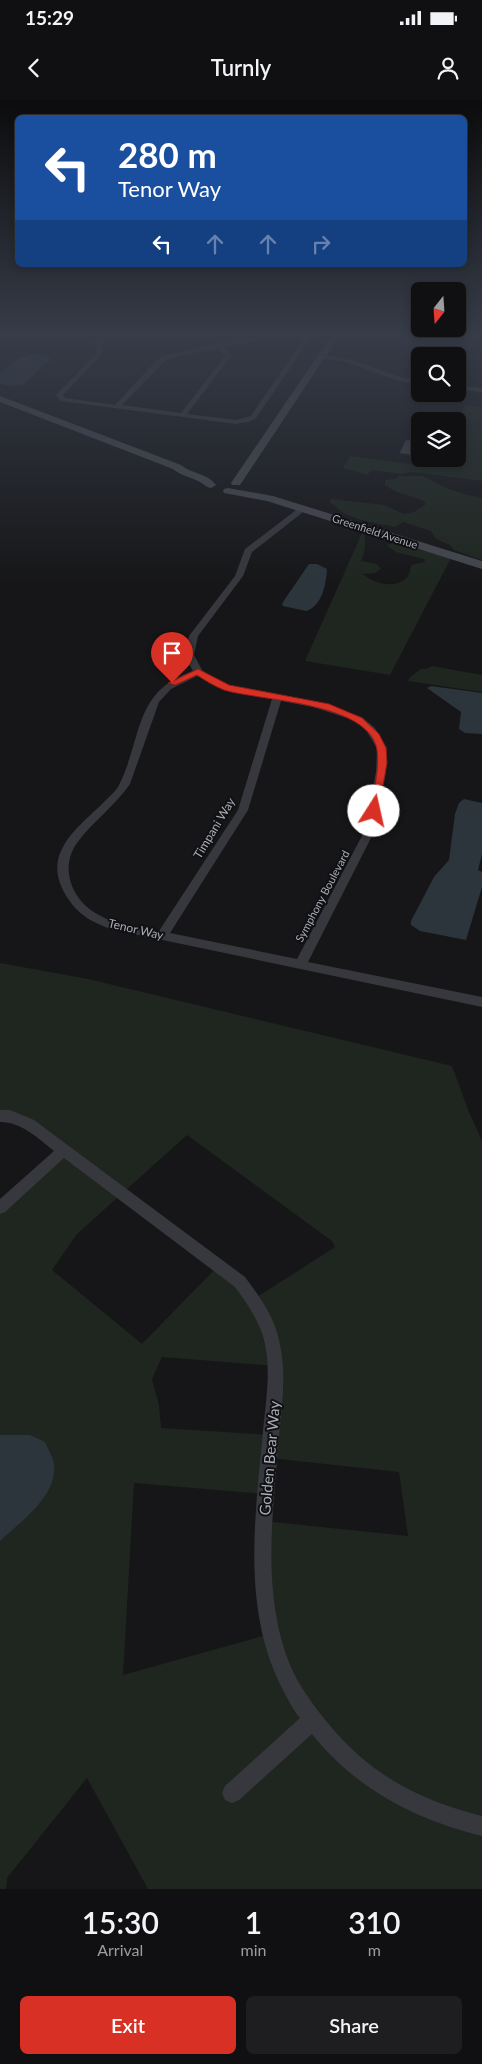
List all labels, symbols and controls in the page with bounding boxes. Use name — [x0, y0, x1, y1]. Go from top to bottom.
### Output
text: 15:29 — [25, 6, 74, 29]
icon: back — [20, 54, 48, 82]
text: Turnly — [211, 54, 271, 81]
icon: person — [434, 54, 462, 82]
text: 280 m — [118, 133, 217, 175]
icon: left — [35, 135, 100, 200]
text: Tenor Way — [118, 175, 221, 202]
icon: left — [148, 230, 176, 258]
icon: ahead — [201, 230, 229, 258]
icon: ahead — [254, 230, 282, 258]
icon: right — [307, 230, 335, 258]
north arrow — [411, 282, 466, 338]
map controls — [411, 282, 466, 467]
button: search — [411, 347, 466, 402]
button: layers — [411, 412, 466, 467]
street label: Greenfield Avenue — [331, 511, 420, 551]
pin — [151, 632, 193, 683]
icon: arrive — [158, 639, 186, 667]
position arrow — [347, 784, 399, 836]
street label: Timpani Way — [190, 794, 239, 861]
street label: Symphony Boulevard — [292, 848, 352, 944]
street label: Tenor Way — [107, 915, 166, 943]
street label: Golden Bear Way — [255, 1400, 283, 1516]
text: 15:30 — [82, 1904, 159, 1940]
text: 1 — [245, 1904, 262, 1940]
text: 310 — [348, 1904, 400, 1940]
text: Arrival — [97, 1940, 143, 1959]
text: min — [241, 1940, 266, 1959]
text: m — [368, 1940, 381, 1959]
button: Exit — [20, 1996, 236, 2054]
button: Share — [246, 1996, 462, 2054]

